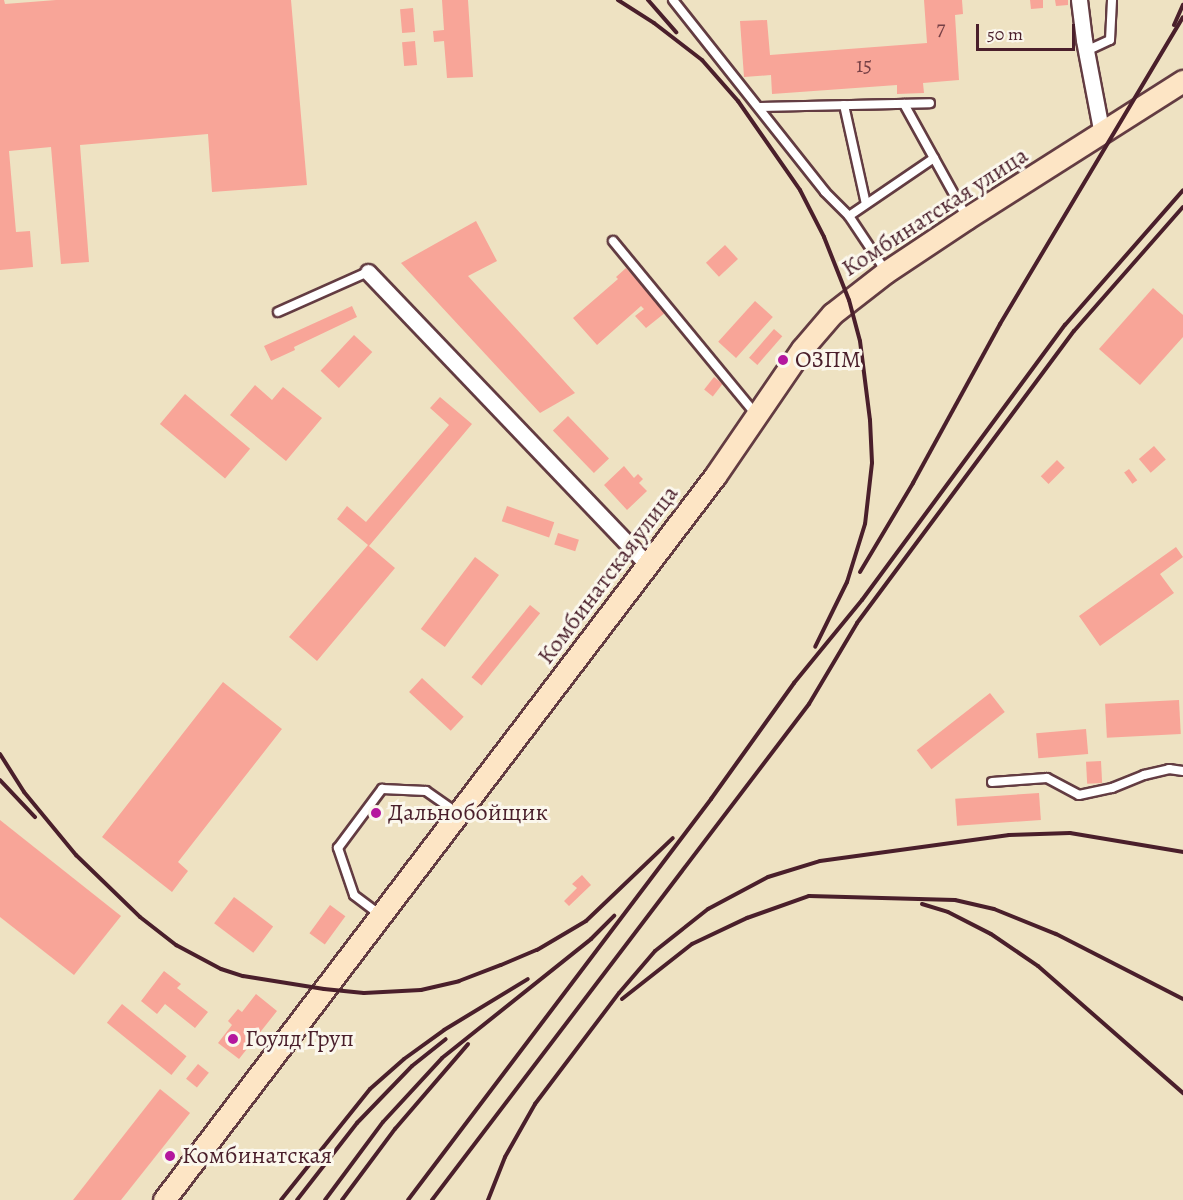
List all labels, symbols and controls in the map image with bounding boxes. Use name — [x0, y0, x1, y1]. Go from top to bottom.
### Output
scale bar — [979, 12, 1078, 50]
house number: 7 — [937, 15, 945, 41]
text: 50 m — [987, 22, 1023, 46]
house number: 15 — [856, 52, 872, 78]
street label: Комбинатская улица — [836, 141, 1034, 283]
place label: ОЗПМ — [795, 346, 861, 374]
marker: ОЗПМ — [776, 353, 790, 367]
street label: Комбинатская улица — [531, 480, 685, 670]
place label: Дальнобойщик — [388, 799, 548, 827]
marker: Дальнобойщик — [369, 806, 383, 820]
place label: Гоулд Груп — [245, 1025, 354, 1053]
marker: Гоулд Груп — [226, 1032, 240, 1046]
place label: Комбинатская — [182, 1142, 332, 1170]
marker: Комбинатская — [163, 1149, 177, 1163]

